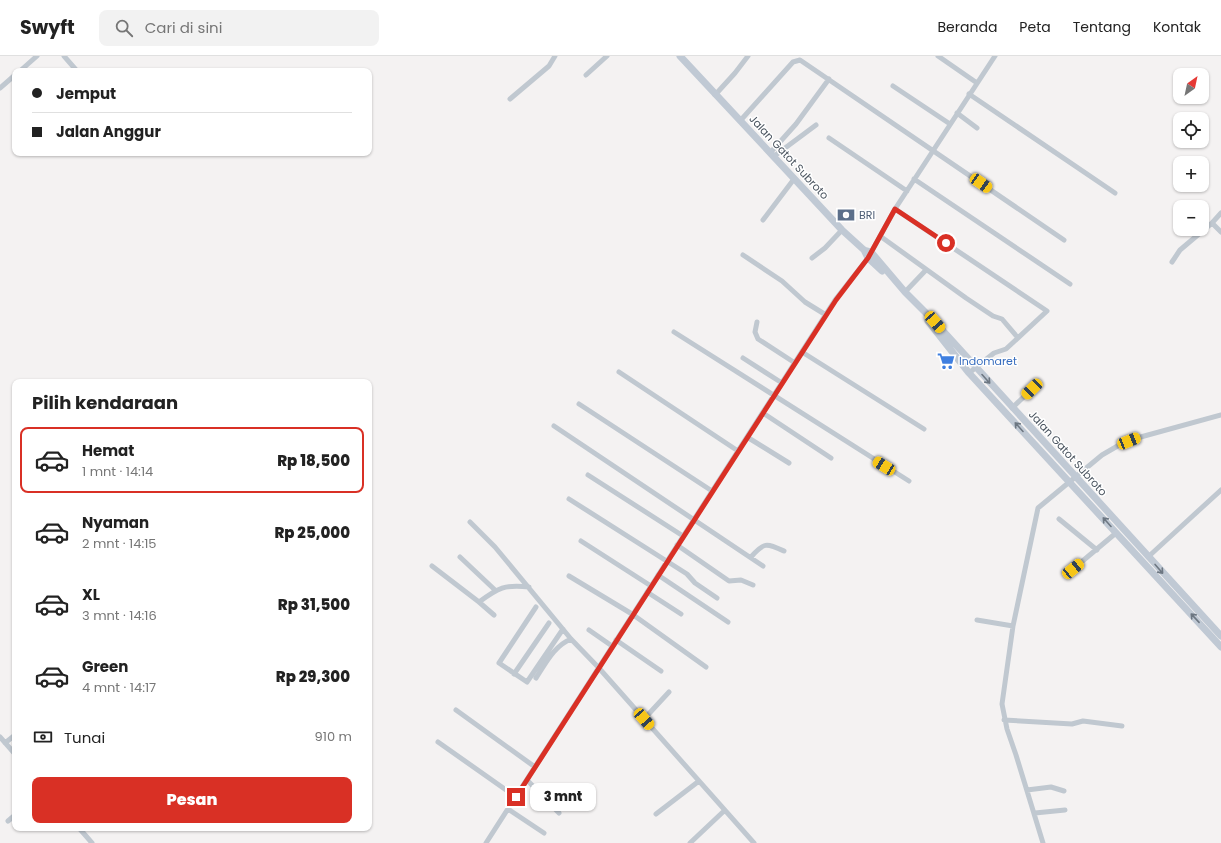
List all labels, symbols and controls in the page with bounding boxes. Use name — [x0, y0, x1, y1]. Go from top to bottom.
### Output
search box — [99, 10, 379, 46]
text: Swyft — [20, 14, 75, 41]
icon: search — [113, 17, 135, 39]
text: Cari di sini — [145, 17, 222, 38]
text: Beranda — [938, 17, 997, 37]
text: Peta — [1019, 17, 1051, 37]
text: Tentang — [1073, 17, 1131, 37]
text: Kontak — [1153, 17, 1201, 37]
north arrow — [1173, 68, 1209, 104]
map controls — [1173, 68, 1209, 236]
text: Jemput — [56, 83, 116, 104]
street label: Jalan Gatot Subroto — [745, 111, 833, 203]
button: locate — [1173, 112, 1209, 148]
text: Jalan Anggur — [56, 121, 161, 142]
button: + — [1173, 156, 1209, 192]
car — [968, 171, 994, 195]
button: − — [1173, 200, 1209, 236]
bank icon: BRI — [836, 205, 856, 225]
place label: BRI — [859, 207, 875, 223]
route start — [937, 234, 955, 252]
car — [923, 309, 947, 335]
supermarket icon: Indomaret — [936, 351, 956, 371]
place label: Indomaret — [959, 353, 1017, 369]
one-way arrow — [981, 374, 990, 384]
car — [1019, 376, 1045, 402]
text: Pilih kendaraan — [32, 390, 178, 415]
street label: Jalan Gatot Subroto — [1025, 407, 1111, 499]
one-way arrow — [1014, 421, 1023, 432]
car — [1116, 431, 1142, 451]
text: Hemat — [82, 440, 134, 461]
icon: car — [34, 442, 70, 478]
text: Rp 18,500 — [277, 450, 350, 471]
car — [871, 455, 897, 477]
text: 1 mnt · 14:14 — [82, 462, 153, 481]
text: Nyaman — [82, 512, 149, 533]
icon: car — [34, 514, 70, 550]
one-way arrow — [1102, 517, 1111, 528]
text: Rp 25,000 — [274, 522, 350, 543]
text: 2 mnt · 14:15 — [82, 534, 157, 553]
car — [1060, 557, 1086, 581]
one-way arrow — [1154, 563, 1163, 574]
text: XL — [82, 584, 100, 605]
icon: car — [34, 586, 70, 622]
text: Rp 31,500 — [278, 594, 350, 615]
text: 3 mnt · 14:16 — [82, 606, 157, 625]
one-way arrow — [1190, 613, 1199, 623]
text: Green — [82, 656, 128, 677]
icon: car — [34, 658, 70, 694]
text: Rp 29,300 — [276, 666, 350, 687]
text: 4 mnt · 14:17 — [82, 678, 156, 697]
car — [632, 706, 656, 732]
icon: cash — [32, 726, 54, 748]
text: Tunai — [64, 727, 105, 748]
text: 910 m — [315, 727, 352, 746]
button: Pesan — [32, 777, 352, 823]
callout: 3 mnt — [530, 783, 596, 811]
text: 3 mnt — [544, 787, 582, 806]
route end — [507, 788, 525, 806]

